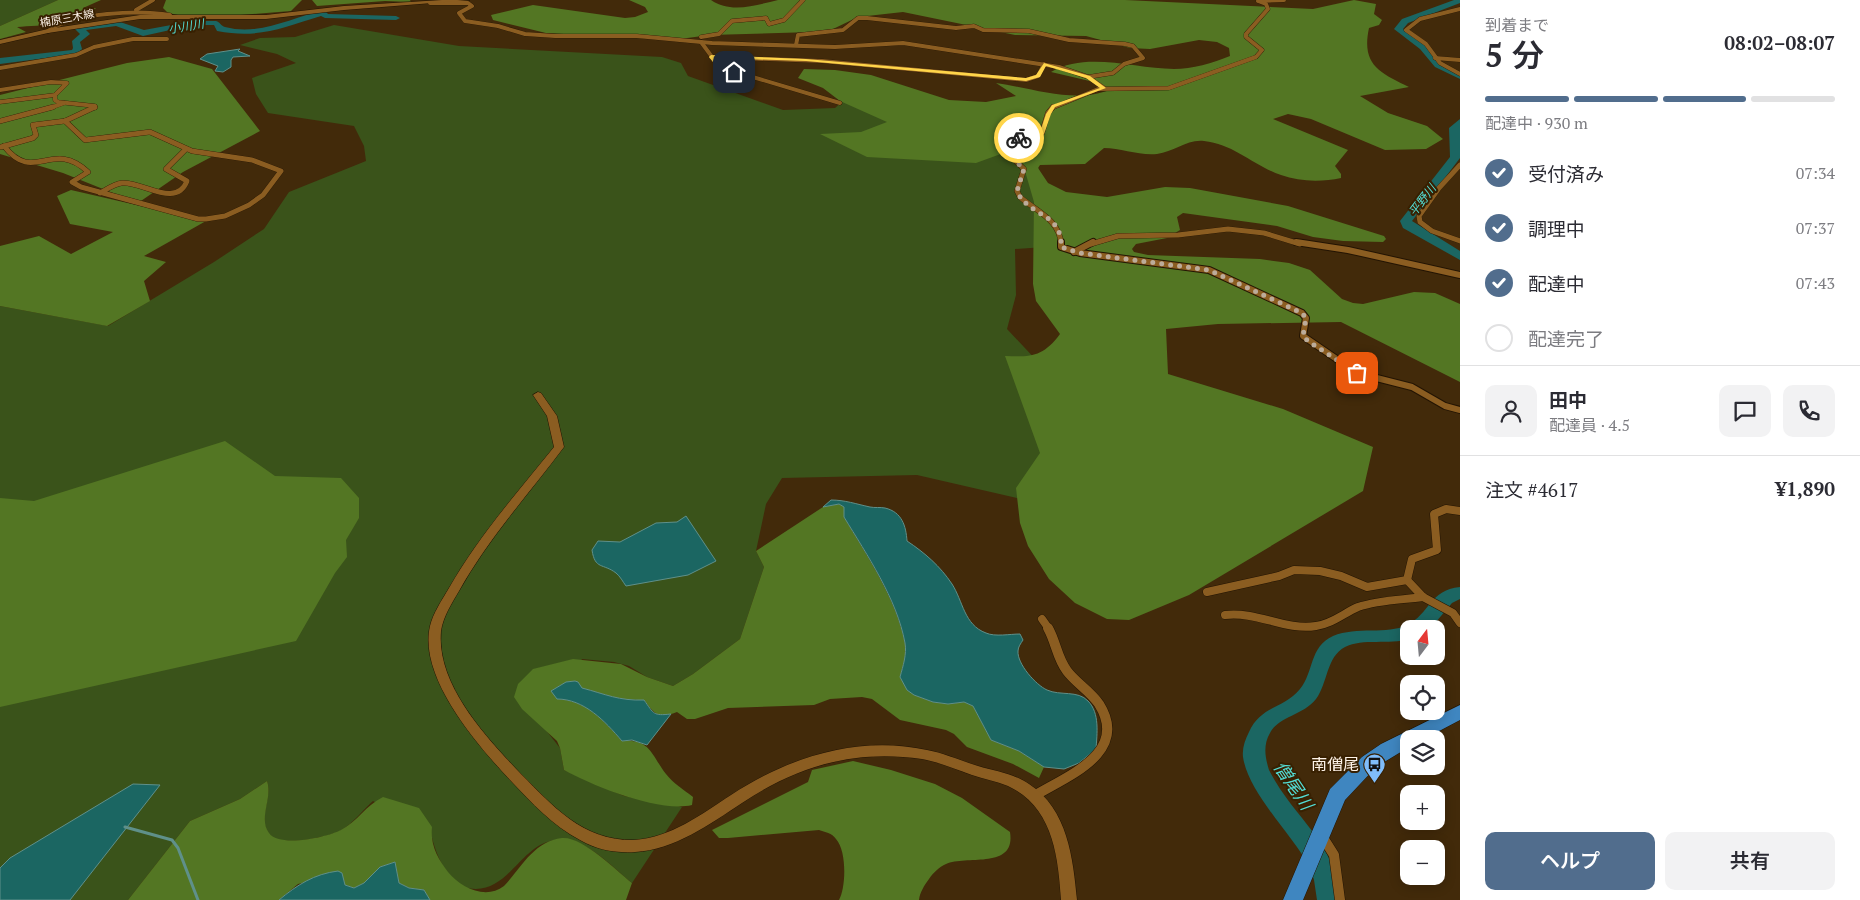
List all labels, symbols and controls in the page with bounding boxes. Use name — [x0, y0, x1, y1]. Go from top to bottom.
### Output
street label: 楠原三木線 — [39, 6, 95, 30]
text: 到着まで — [1485, 14, 1549, 36]
water label: 小川川 — [167, 15, 207, 36]
text: 08:02–08:07 — [1724, 30, 1835, 55]
text: 5 分 — [1485, 34, 1544, 76]
pin — [713, 51, 755, 93]
icon: home — [720, 58, 748, 86]
text: 配達中 · 930 m — [1485, 112, 1588, 134]
courier — [994, 113, 1044, 163]
icon: bike — [1005, 124, 1033, 152]
icon: check — [1485, 159, 1513, 187]
text: 受付済み — [1528, 161, 1604, 186]
text: 07:34 — [1796, 162, 1835, 184]
water label: 平野川 — [1405, 180, 1440, 219]
icon: check — [1485, 214, 1513, 242]
text: 調理中 — [1528, 216, 1585, 241]
text: 07:37 — [1796, 217, 1835, 239]
icon: check — [1485, 269, 1513, 297]
text: 配達中 — [1528, 271, 1585, 296]
text: 07:43 — [1796, 272, 1835, 294]
text: 配達完了 — [1528, 326, 1604, 351]
pin — [1336, 352, 1378, 394]
icon: bag — [1343, 359, 1371, 387]
button: person — [1485, 385, 1537, 437]
button: chat — [1719, 385, 1771, 437]
button: phone — [1783, 385, 1835, 437]
text: 田中 — [1549, 387, 1587, 412]
text: 配達員 · 4.5 — [1549, 414, 1630, 436]
text: ¥1,890 — [1776, 476, 1835, 501]
text: 注文 #4617 — [1485, 477, 1578, 502]
north arrow — [1400, 620, 1445, 665]
map controls — [1400, 620, 1445, 885]
button: locate — [1400, 675, 1445, 720]
button: layers — [1400, 730, 1445, 775]
bus stop icon: 南僧尾 — [1363, 752, 1387, 783]
place label: 南僧尾 — [1311, 753, 1359, 775]
water label: 僧尾川 — [1269, 756, 1320, 816]
button: + — [1400, 785, 1445, 830]
button: ヘルプ — [1485, 832, 1655, 890]
button: 共有 — [1665, 832, 1835, 890]
button: − — [1400, 840, 1445, 885]

